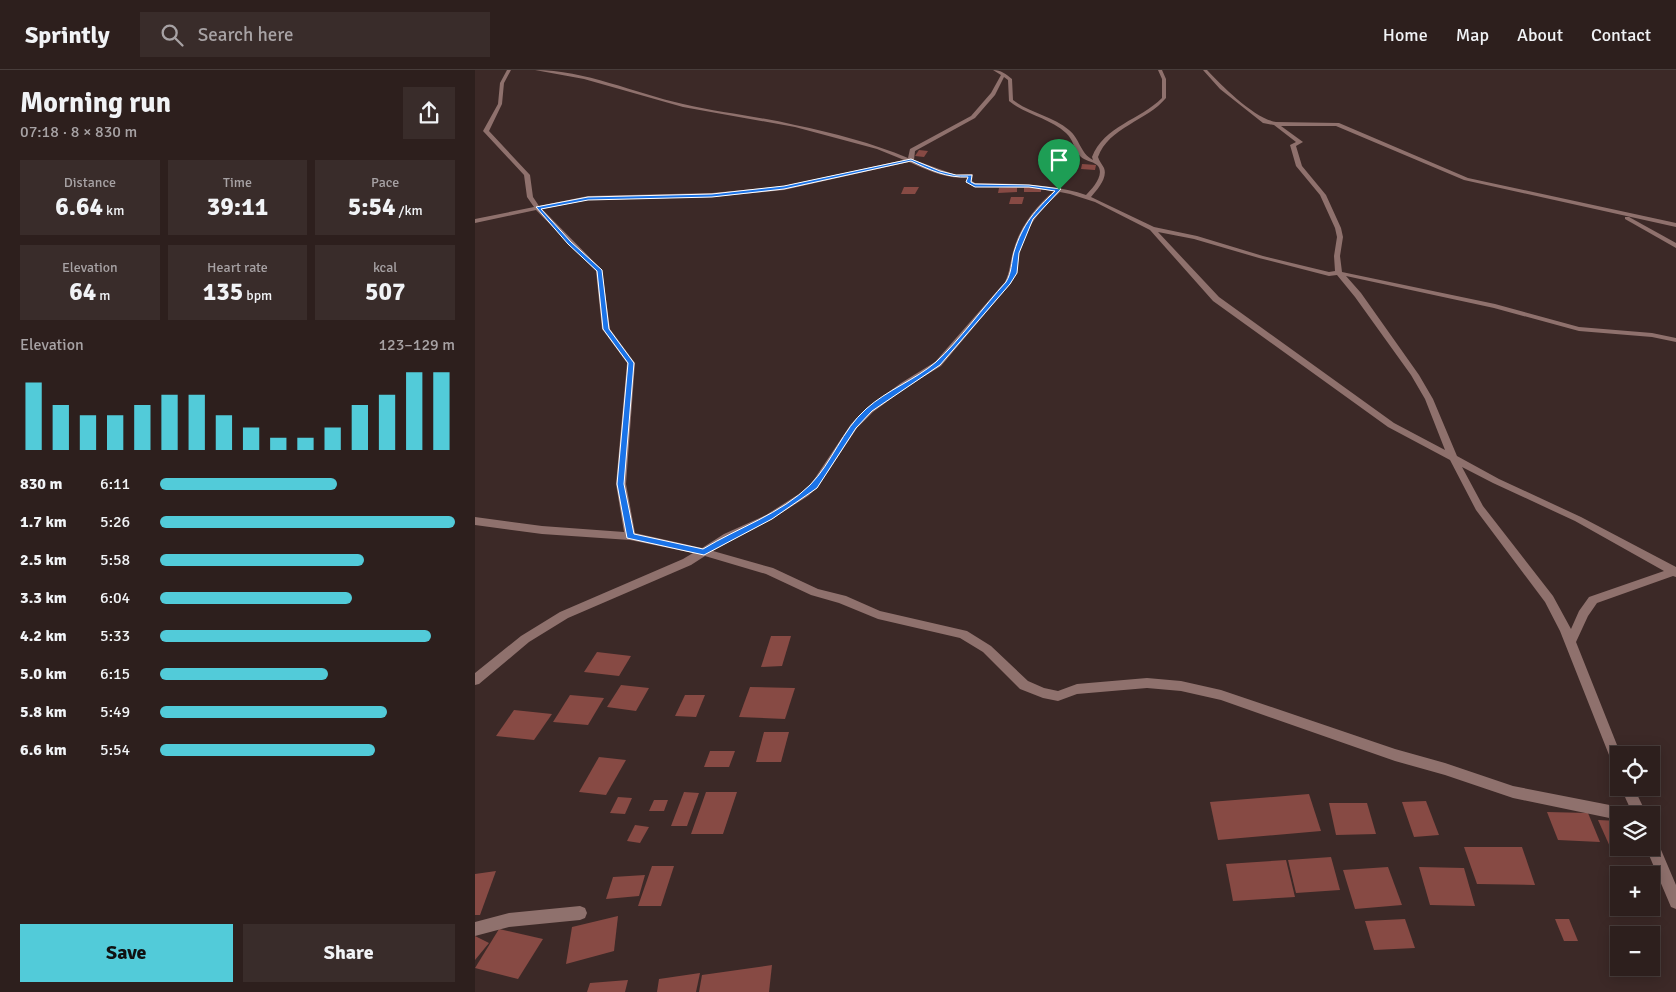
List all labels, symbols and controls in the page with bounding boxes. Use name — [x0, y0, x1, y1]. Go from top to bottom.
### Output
search box — [140, 12, 490, 57]
text: Sprintly — [25, 20, 110, 50]
icon: search — [158, 21, 186, 49]
text: Search here — [198, 23, 294, 47]
text: Home — [1383, 24, 1428, 46]
text: Map — [1456, 24, 1489, 46]
text: About — [1517, 24, 1563, 46]
text: Contact — [1591, 24, 1651, 46]
text: Morning run — [20, 86, 171, 120]
button: share — [403, 87, 455, 139]
text: 07:18 · 8 × 830 m — [20, 122, 137, 142]
pin — [1038, 139, 1080, 190]
icon: arrive — [1045, 146, 1073, 174]
text: Distance — [64, 174, 116, 191]
text: Time — [223, 174, 252, 191]
text: Pace — [371, 174, 399, 191]
text: 6.64 — [55, 191, 103, 222]
text: 39:11 — [207, 191, 268, 222]
text: 5:54 — [348, 191, 396, 222]
text: km — [103, 202, 124, 219]
text: /km — [396, 202, 423, 219]
text: Elevation — [62, 259, 118, 276]
text: Heart rate — [207, 259, 268, 276]
text: kcal — [373, 259, 397, 276]
text: 64 — [69, 276, 96, 307]
text: 135 — [203, 276, 243, 307]
text: 507 — [365, 276, 405, 307]
text: m — [96, 287, 110, 304]
text: bpm — [243, 287, 272, 304]
text: Elevation — [20, 335, 84, 355]
text: 123–129 m — [378, 335, 455, 355]
text: 830 m — [20, 474, 62, 494]
text: 6:11 — [100, 474, 130, 494]
text: 1.7 km — [20, 512, 67, 532]
text: 5:26 — [100, 512, 130, 532]
text: 2.5 km — [20, 550, 67, 570]
text: 5:58 — [100, 550, 130, 570]
text: 3.3 km — [20, 588, 67, 608]
text: 6:04 — [100, 588, 130, 608]
text: 4.2 km — [20, 626, 67, 646]
text: 5:33 — [100, 626, 130, 646]
text: 5.0 km — [20, 664, 67, 684]
text: 6:15 — [100, 664, 130, 684]
text: 5.8 km — [20, 702, 67, 722]
text: 5:49 — [100, 702, 130, 722]
text: 6.6 km — [20, 740, 67, 760]
text: 5:54 — [100, 740, 130, 760]
map controls — [1610, 746, 1660, 976]
button: locate — [1610, 746, 1660, 796]
button: layers — [1610, 806, 1660, 856]
button: + — [1610, 866, 1660, 916]
button: Save — [20, 924, 233, 982]
button: Share — [243, 924, 455, 982]
button: − — [1610, 926, 1660, 976]

